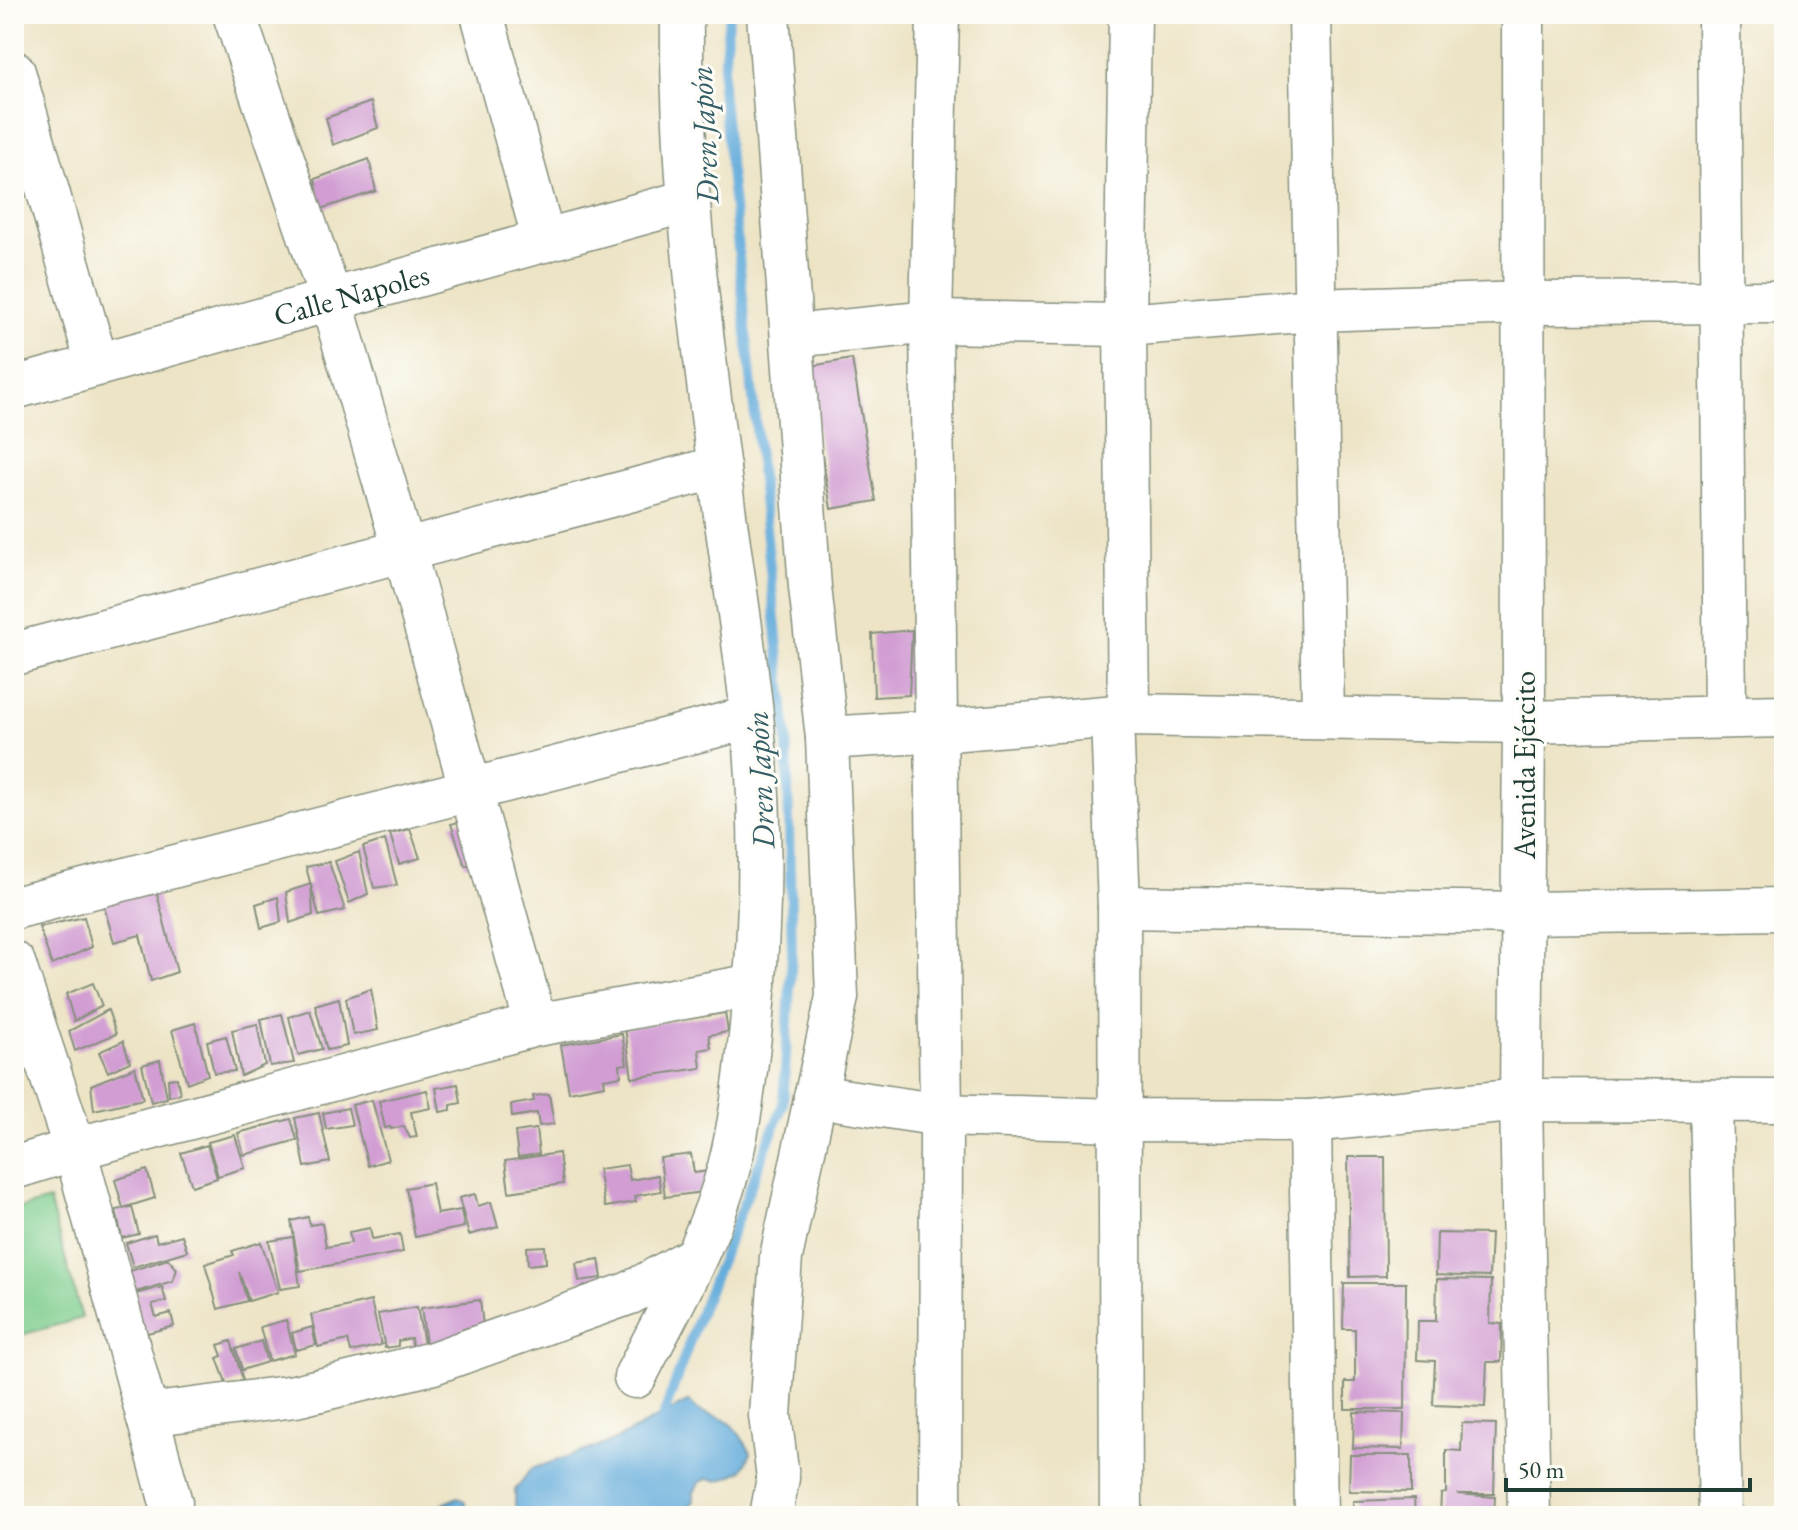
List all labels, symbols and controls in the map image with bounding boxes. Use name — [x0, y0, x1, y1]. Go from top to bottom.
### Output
water label: Dren Japón — [679, 65, 729, 206]
street label: Calle Napoles — [269, 254, 433, 334]
street label: Avenida Ejército — [1505, 671, 1544, 860]
water label: Dren Japón — [735, 710, 785, 851]
scale bar — [1506, 1442, 1750, 1492]
text: 50 m — [1518, 1454, 1565, 1485]

